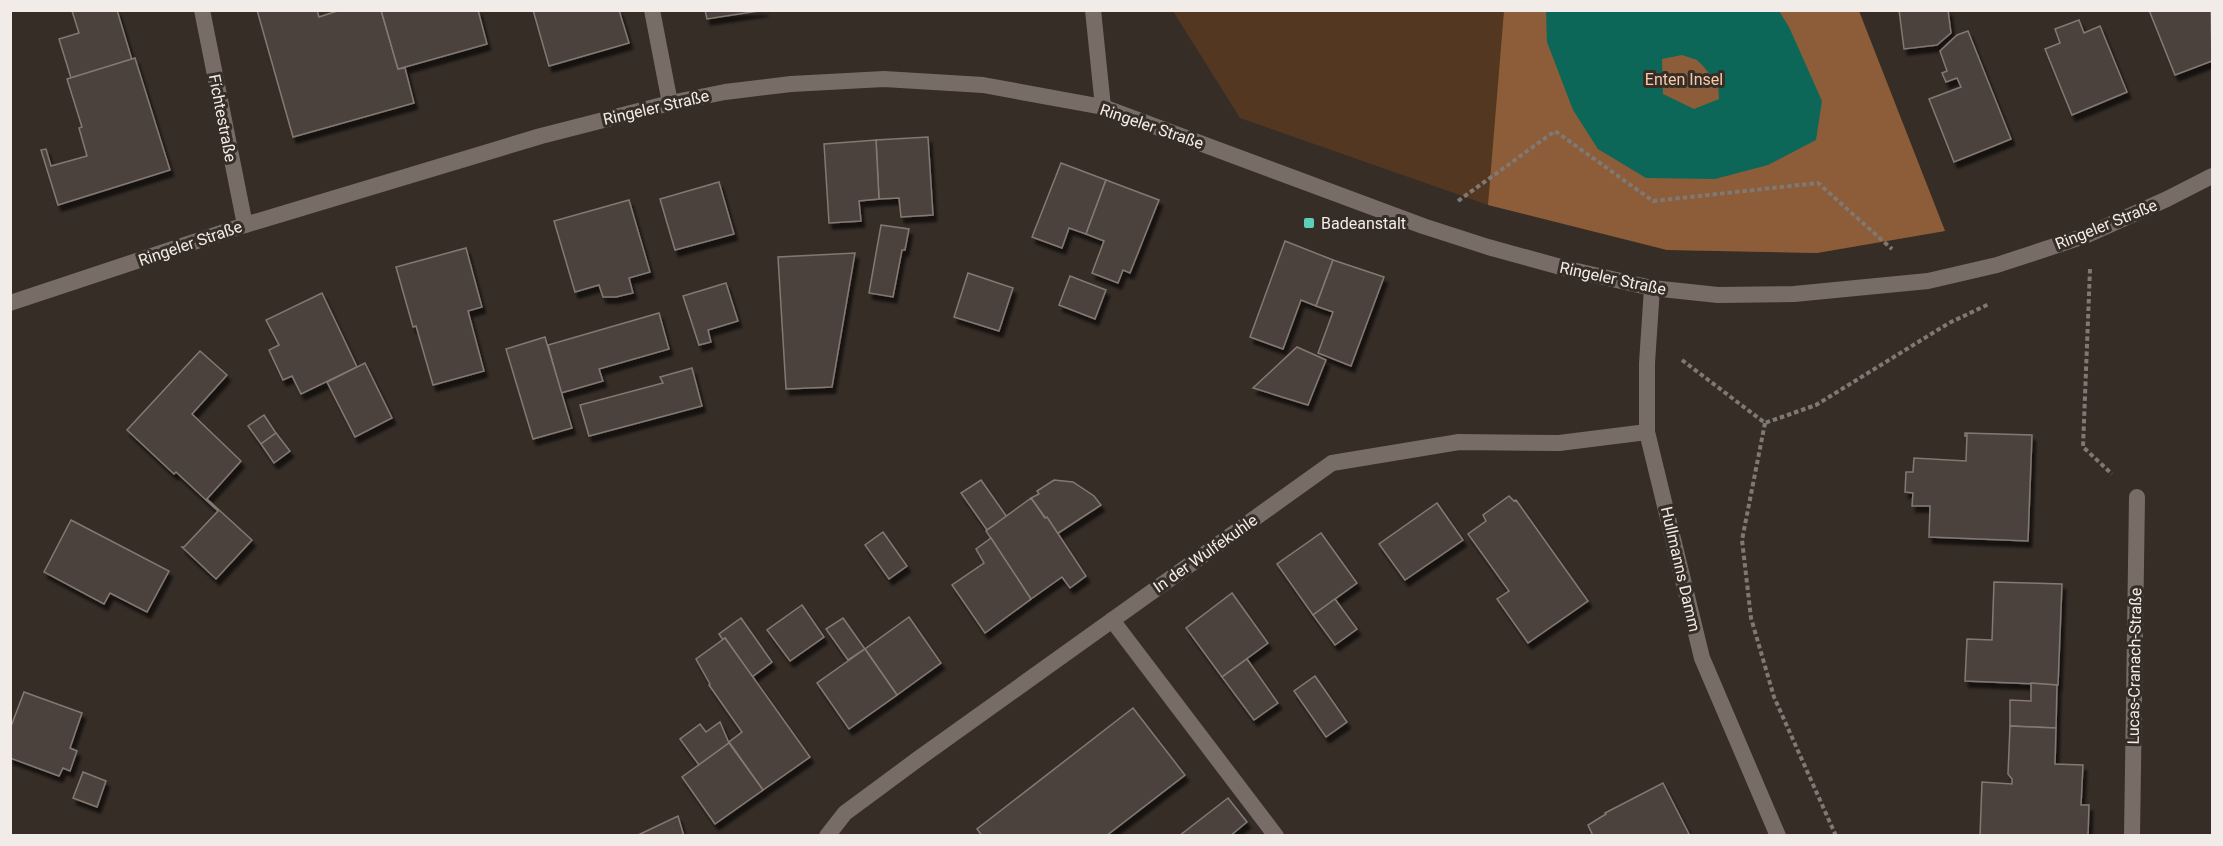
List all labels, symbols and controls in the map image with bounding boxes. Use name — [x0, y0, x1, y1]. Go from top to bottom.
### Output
park label: Enten Insel — [1645, 70, 1723, 89]
street label: Fichtestraße — [205, 73, 240, 164]
street label: Ringeler Straße — [601, 86, 711, 129]
street label: Ringeler Straße — [1098, 100, 1206, 153]
street label: Ringeler Straße — [2052, 195, 2160, 254]
place label: Badeanstalt — [1321, 214, 1406, 233]
marker: Badeanstalt — [1302, 216, 1316, 230]
street label: Ringeler Straße — [136, 217, 244, 270]
street label: Ringeler Straße — [1558, 258, 1668, 299]
street label: Hullmanns Damm — [1657, 505, 1704, 634]
street label: In der Wulfekuhle — [1150, 510, 1261, 596]
street label: Lucas-Cranach-Straße — [2124, 587, 2145, 745]

